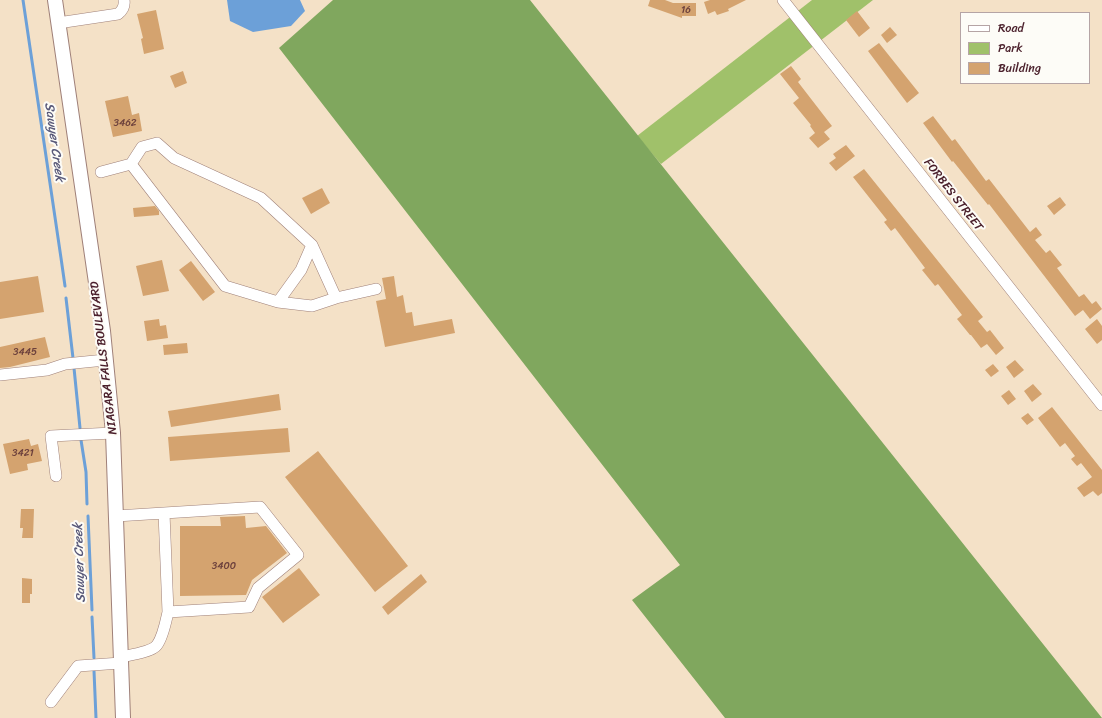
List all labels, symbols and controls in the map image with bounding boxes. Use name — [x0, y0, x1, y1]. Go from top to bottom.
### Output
house number: 16 — [681, 4, 691, 16]
legend — [960, 12, 1090, 84]
text: Road — [998, 17, 1024, 39]
text: Park — [998, 37, 1023, 59]
text: Building — [998, 57, 1041, 79]
water label: Sawyer Creek — [41, 102, 67, 182]
house number: 3462 — [113, 117, 137, 129]
street label: FORBES STREET — [920, 156, 986, 234]
street label: NIAGARA FALLS BOULEVARD — [87, 281, 121, 435]
house number: 3445 — [13, 346, 37, 358]
house number: 3421 — [12, 447, 34, 459]
water label: Sawyer Creek — [71, 523, 89, 603]
house number: 3400 — [212, 560, 236, 572]

